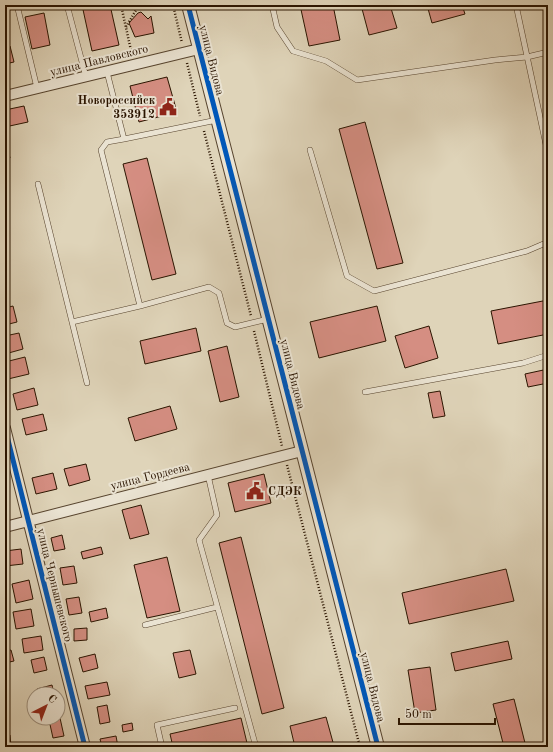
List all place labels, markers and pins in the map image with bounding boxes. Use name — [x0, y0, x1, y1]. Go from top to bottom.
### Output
place label: Новороссийск 353912 — [78, 95, 156, 121]
public building icon: Новороссийск 353912 — [158, 97, 178, 117]
public building icon: СДЭК — [245, 481, 265, 501]
place label: СДЭК — [268, 486, 302, 498]

